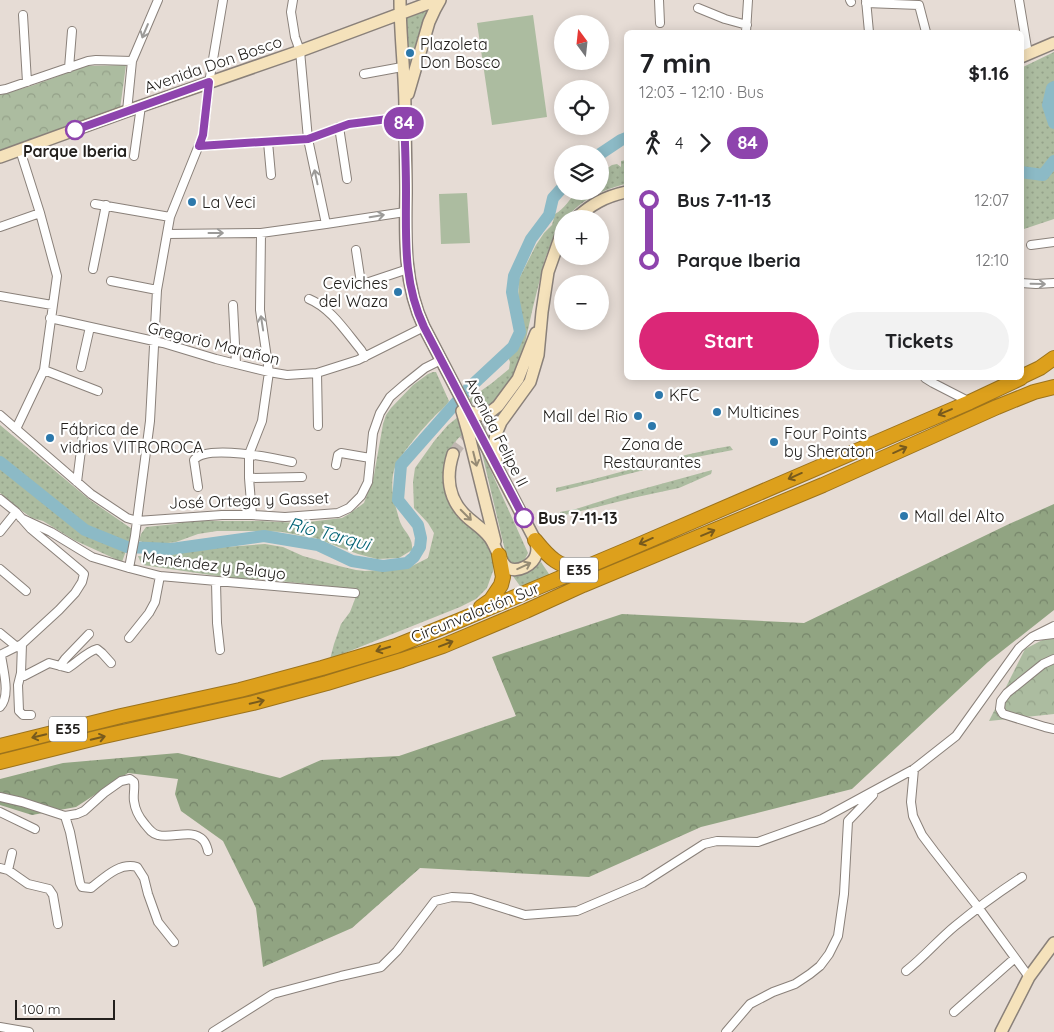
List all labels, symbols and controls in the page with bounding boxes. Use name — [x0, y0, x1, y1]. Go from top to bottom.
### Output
north arrow — [554, 15, 609, 70]
map controls — [554, 15, 609, 330]
one-way arrow — [140, 23, 149, 38]
street label: Avenida Don Bosco — [142, 31, 284, 97]
place label: Plazoleta Don Bosco — [420, 34, 500, 72]
text: 7 min — [639, 45, 711, 80]
marker: Plazoleta Don Bosco — [404, 47, 416, 59]
text: $1.16 — [969, 61, 1009, 85]
button: locate — [554, 80, 609, 135]
text: 12:03 – 12:10 · Bus — [639, 82, 764, 102]
line badge: 84 — [382, 107, 426, 139]
text: 84 — [394, 111, 414, 134]
marker: Parque Iberia — [65, 120, 85, 140]
icon: walk — [639, 129, 667, 157]
icon: forward — [691, 129, 719, 157]
text: 84 — [737, 131, 758, 154]
text: 4 — [675, 133, 683, 153]
place label: Parque Iberia — [23, 141, 127, 161]
button: layers — [554, 145, 609, 200]
one-way arrow — [311, 169, 320, 185]
text: Bus 7-11-13 — [677, 188, 771, 212]
text: 12:07 — [974, 190, 1009, 210]
place label: La Veci — [202, 192, 256, 212]
marker: La Veci — [186, 196, 198, 208]
button: + — [554, 210, 609, 265]
one-way arrow — [369, 211, 385, 221]
one-way arrow — [207, 228, 223, 238]
text: Parque Iberia — [677, 248, 801, 272]
text: 12:10 — [976, 250, 1009, 270]
place label: Ceviches del Waza — [319, 273, 388, 311]
button: − — [554, 275, 609, 330]
one-way arrow — [1029, 279, 1045, 289]
marker: Ceviches del Waza — [392, 286, 404, 298]
button: Start — [639, 312, 819, 370]
button: Tickets — [829, 312, 1009, 370]
one-way arrow — [257, 316, 267, 332]
street label: Gregorio Marañon — [146, 317, 282, 369]
street label: Avenida Felipe II — [461, 374, 533, 490]
place label: KFC — [669, 385, 699, 405]
marker: KFC — [653, 389, 665, 401]
place label: Multicines — [727, 402, 799, 422]
place label: Mall del Rio — [543, 406, 628, 426]
marker: Multicines — [711, 406, 723, 418]
one-way arrow — [938, 408, 953, 418]
marker: Mall del Rio — [632, 410, 644, 422]
place label: Fábrica de vidrios VITROROCA — [60, 419, 203, 457]
marker: Zona de Restaurantes — [646, 420, 658, 432]
place label: Four Points by Sheraton — [784, 423, 874, 461]
marker: Fábrica de vidrios VITROROCA — [44, 432, 56, 444]
place label: Zona de Restaurantes — [603, 434, 701, 472]
marker: Four Points by Sheraton — [768, 436, 780, 448]
one-way arrow — [892, 445, 907, 455]
one-way arrow — [471, 450, 480, 466]
one-way arrow — [788, 472, 803, 482]
street label: José Ortega y Gasset — [169, 487, 329, 513]
place label: Mall del Alto — [914, 506, 1004, 526]
one-way arrow — [460, 508, 472, 521]
marker: Bus 7-11-13 — [514, 508, 534, 528]
place label: Bus 7-11-13 — [538, 508, 618, 528]
marker: Mall del Alto — [898, 510, 910, 522]
water label: Río Tarqui — [286, 512, 374, 556]
one-way arrow — [700, 528, 715, 537]
one-way arrow — [639, 537, 654, 547]
street label: Menéndez y Pelayo — [141, 546, 287, 584]
road number: E35 — [560, 558, 598, 582]
one-way arrow — [516, 560, 531, 570]
street label: Circunvalación Sur — [408, 577, 542, 647]
one-way arrow — [437, 639, 453, 648]
one-way arrow — [375, 645, 391, 655]
one-way arrow — [248, 697, 264, 706]
road number: E35 — [49, 716, 87, 742]
one-way arrow — [32, 732, 48, 741]
one-way arrow — [90, 733, 106, 742]
scale bar — [15, 997, 115, 1020]
text: 100 m — [22, 1000, 60, 1018]

